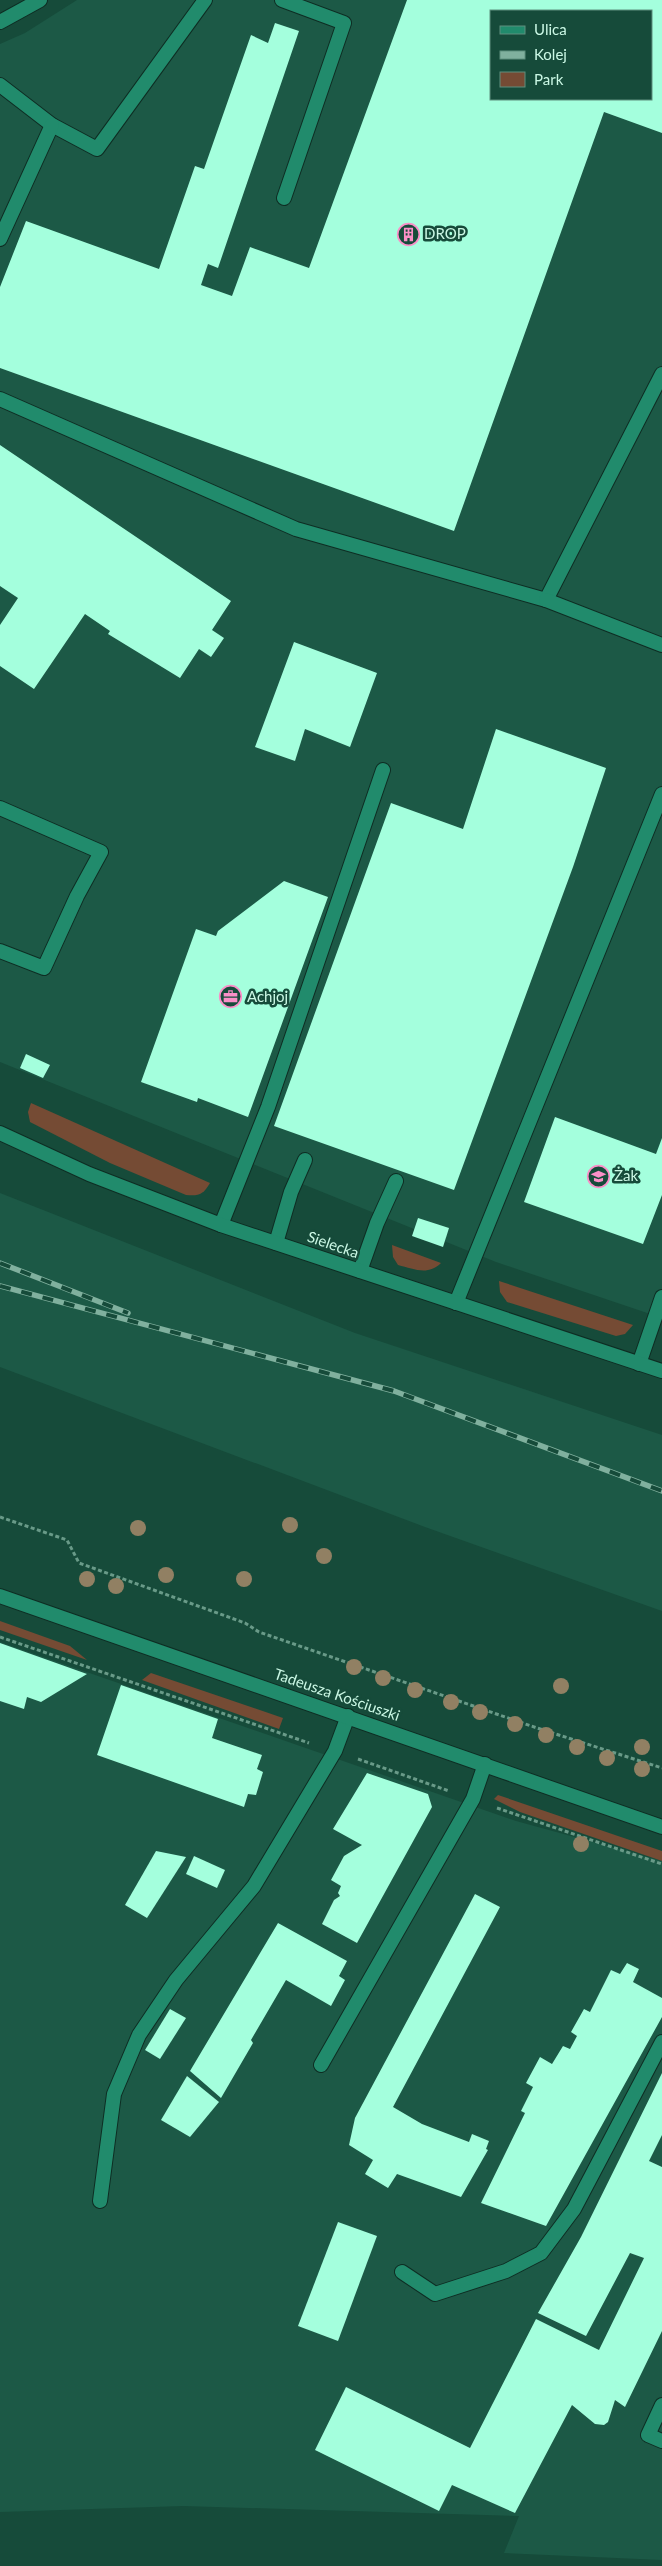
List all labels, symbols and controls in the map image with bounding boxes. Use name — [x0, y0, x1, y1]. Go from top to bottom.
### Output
legend — [490, 10, 652, 100]
text: Ulica — [534, 20, 567, 38]
text: Kolej — [534, 45, 567, 63]
text: Park — [534, 70, 564, 88]
building icon: DROP — [396, 222, 420, 246]
place label: DROP — [424, 224, 466, 242]
office icon: Achjoj — [219, 985, 243, 1009]
place label: Achjoj — [247, 987, 288, 1005]
school or university icon: Żak — [586, 1164, 610, 1188]
place label: Żak — [614, 1166, 638, 1184]
street label: Sielecka — [305, 1227, 361, 1261]
street label: Tadeusza Kościuszki — [272, 1664, 403, 1724]

